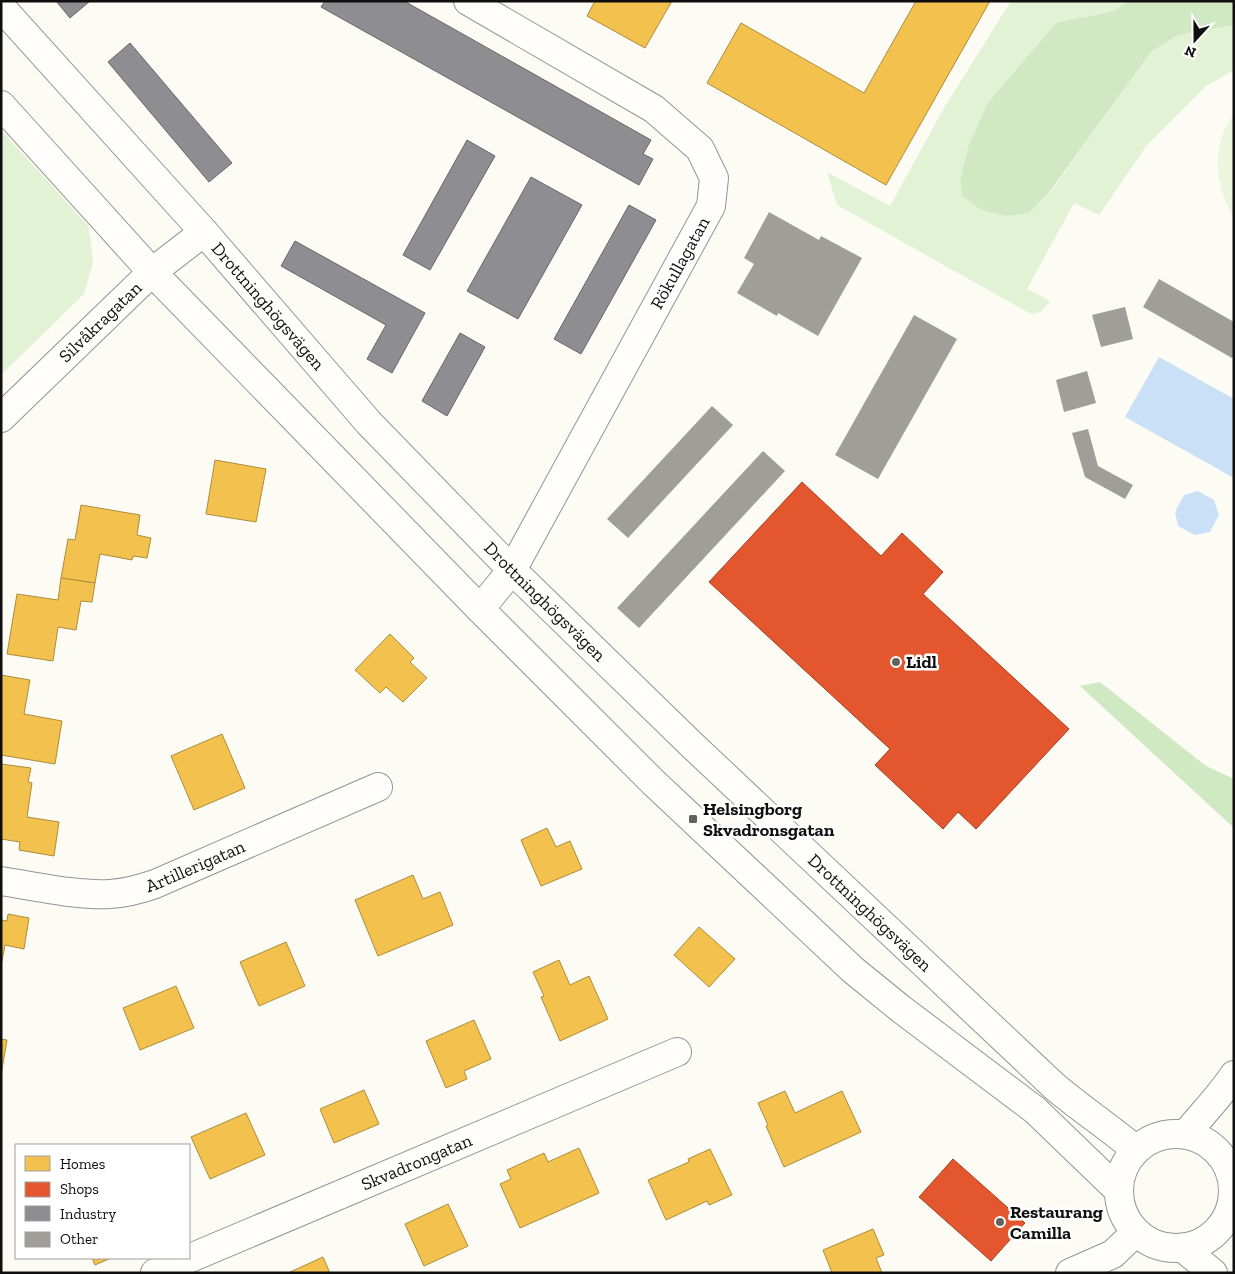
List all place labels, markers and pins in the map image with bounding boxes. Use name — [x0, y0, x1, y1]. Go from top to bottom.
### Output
place label: Lidl — [906, 651, 937, 673]
marker: Lidl — [890, 656, 902, 668]
place label: Helsingborg Skvadronsgatan — [703, 798, 835, 841]
marker: Helsingborg Skvadronsgatan — [687, 813, 699, 825]
place label: Restaurang Camilla — [1010, 1201, 1103, 1244]
marker: Restaurang Camilla — [994, 1216, 1006, 1228]

